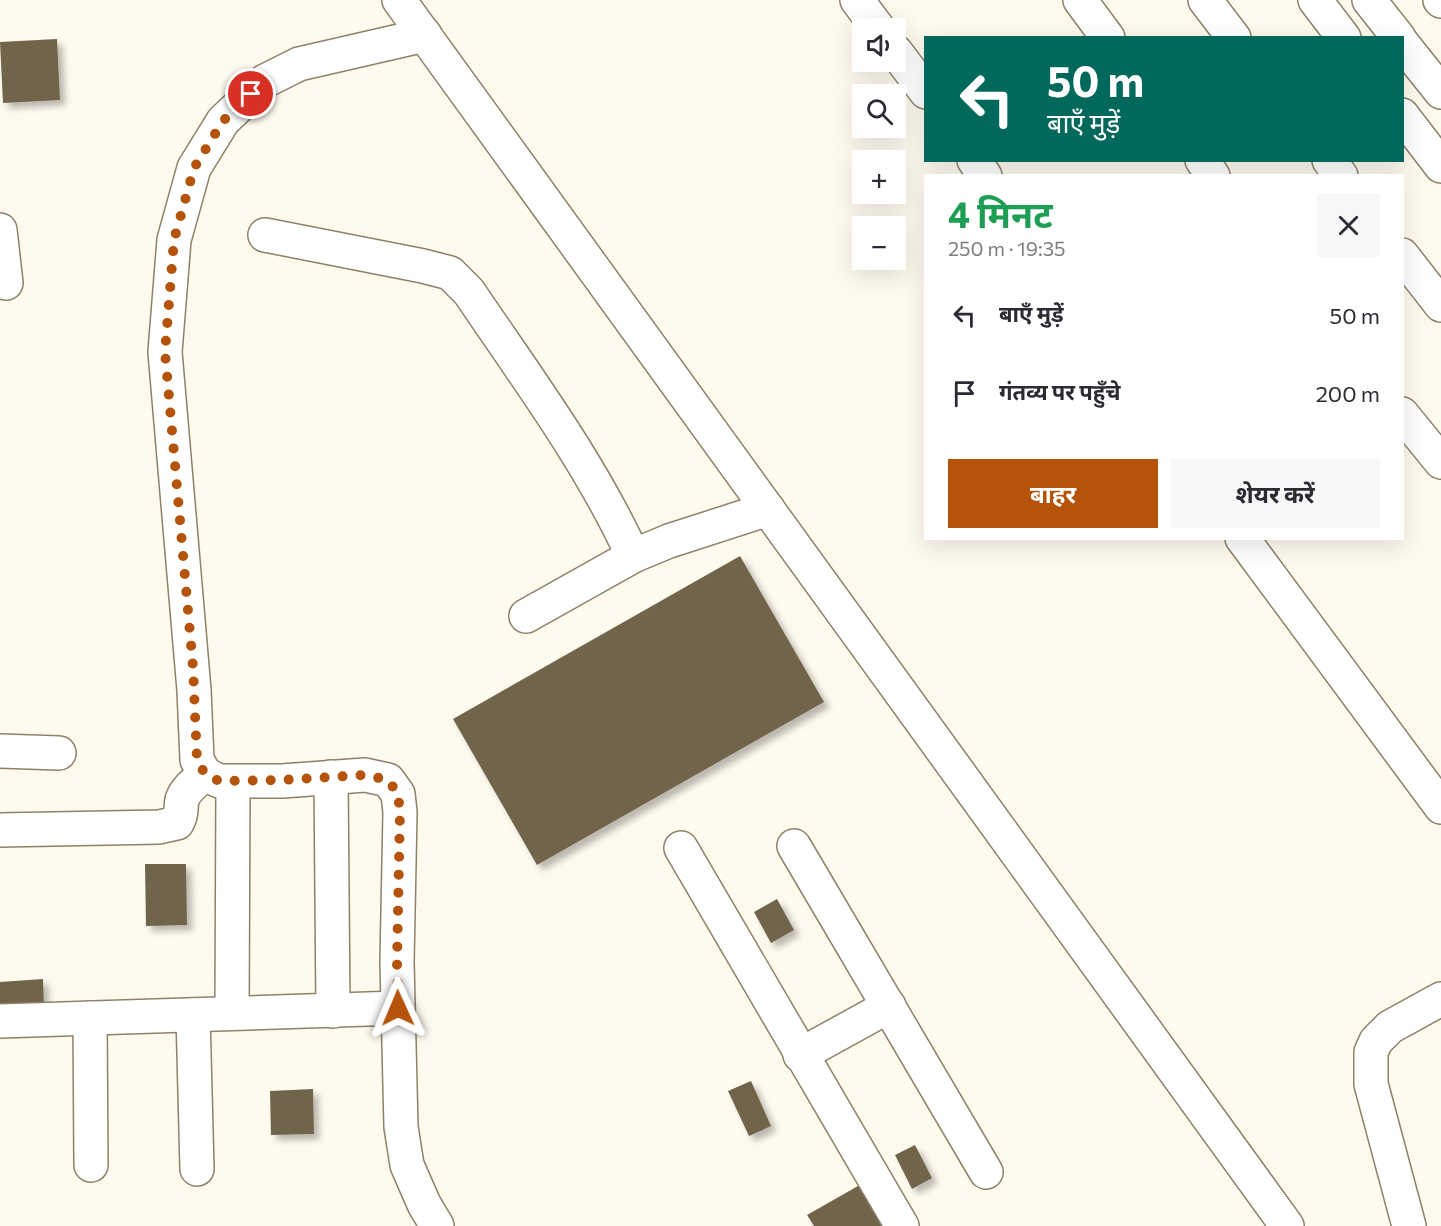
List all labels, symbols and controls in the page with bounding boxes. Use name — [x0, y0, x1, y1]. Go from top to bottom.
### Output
map controls — [852, 18, 906, 270]
button: sound — [852, 18, 906, 72]
text: 50 m — [1047, 54, 1144, 106]
icon: left — [948, 60, 1026, 138]
pin — [225, 68, 276, 119]
icon: arrive — [234, 77, 267, 110]
button: search — [852, 84, 906, 138]
text: बाएँ मुड़ें — [1047, 106, 1120, 139]
button: + — [852, 150, 906, 204]
text: 4 मिनट — [948, 191, 1053, 235]
button: close — [1317, 194, 1380, 257]
button: − — [852, 216, 906, 270]
text: 250 m · 19:35 — [948, 236, 1066, 260]
icon: left — [948, 299, 981, 332]
text: बाएँ मुड़ें — [999, 300, 1064, 327]
text: 50 m — [1330, 302, 1380, 329]
icon: arrive — [948, 377, 981, 410]
text: गंतव्य पर पहुँचे — [999, 378, 1121, 405]
text: 200 m — [1316, 380, 1380, 407]
button: बाहर — [948, 459, 1158, 528]
button: शेयर करें — [1170, 459, 1380, 528]
position arrow — [366, 976, 430, 1040]

